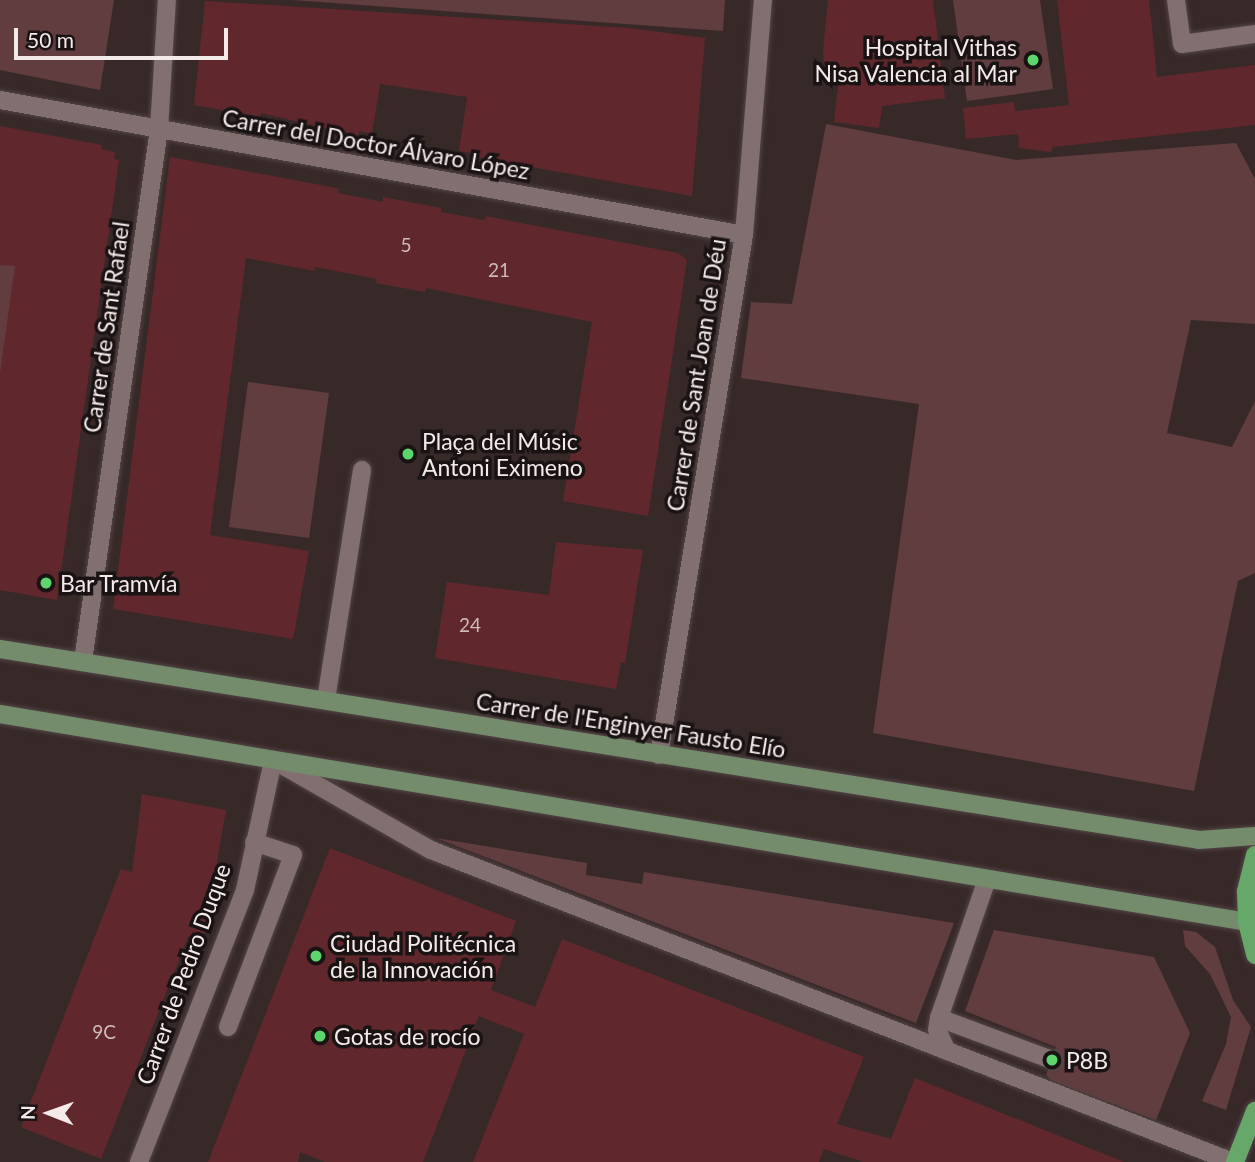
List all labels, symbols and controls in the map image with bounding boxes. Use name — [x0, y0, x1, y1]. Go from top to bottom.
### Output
scale bar — [18, 14, 231, 58]
text: 50 m — [27, 27, 74, 52]
place label: Hospital Vithas Nisa Valencia al Mar — [814, 33, 1017, 87]
marker: Hospital Vithas Nisa Valencia al Mar — [1023, 50, 1043, 70]
street label: Carrer del Doctor Álvaro López — [220, 103, 532, 185]
street label: Carrer de Sant Rafael — [77, 219, 135, 435]
house number: 5 — [400, 234, 412, 256]
street label: Carrer de Sant Joan de Déu — [661, 236, 731, 514]
house number: 21 — [488, 259, 510, 281]
place label: Plaça del Músic Antoni Eximeno — [422, 427, 583, 481]
marker: Plaça del Músic Antoni Eximeno — [400, 446, 416, 462]
place label: Bar Tramvía — [60, 569, 179, 597]
marker: Bar Tramvía — [38, 575, 54, 591]
house number: 24 — [459, 614, 481, 636]
street label: Carrer de l'Enginyer Fausto Elío — [474, 687, 788, 763]
street label: Carrer de Pedro Duque — [130, 860, 236, 1088]
place label: Ciudad Politécnica de la Innovación — [330, 929, 516, 983]
marker: Ciudad Politécnica de la Innovación — [308, 948, 324, 964]
house number: 9C — [92, 1021, 116, 1043]
place label: Gotas de rocío — [334, 1022, 480, 1050]
marker: Gotas de rocío — [312, 1028, 328, 1044]
place label: P8B — [1066, 1046, 1108, 1074]
marker: P8B — [1044, 1052, 1060, 1068]
north arrow — [14, 1078, 84, 1148]
text: N — [16, 1105, 39, 1120]

